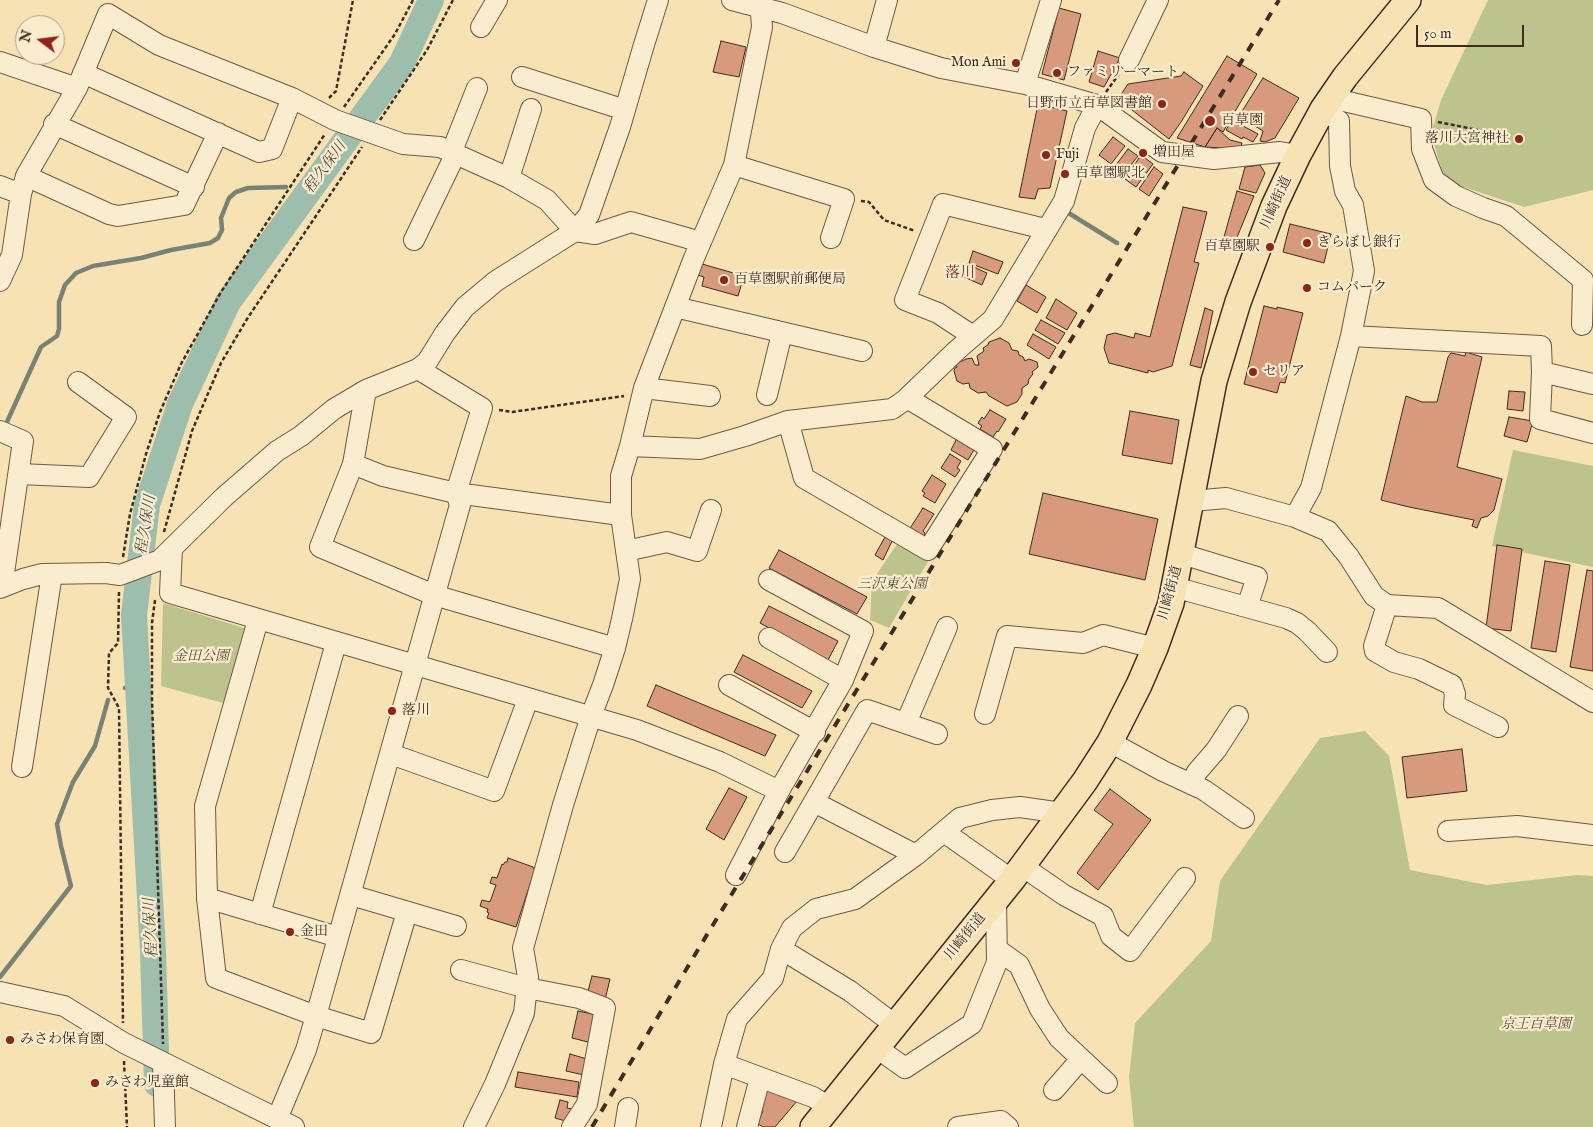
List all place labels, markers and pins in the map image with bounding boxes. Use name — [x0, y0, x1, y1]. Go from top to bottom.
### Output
place label: Mon Ami — [951, 55, 1006, 71]
marker: Mon Ami — [1010, 57, 1022, 69]
place label: ファミリーマート — [1067, 65, 1179, 81]
marker: ファミリーマート — [1051, 67, 1063, 79]
place label: 日野市立百草図書館 — [1026, 96, 1152, 112]
marker: 日野市立百草図書館 — [1156, 98, 1168, 110]
place label: 百草園 — [1221, 113, 1263, 129]
marker: 百草園 — [1203, 114, 1217, 128]
place label: 落川大宮神社 — [1425, 131, 1509, 147]
marker: 落川大宮神社 — [1513, 133, 1525, 145]
place label: 増田屋 — [1153, 145, 1195, 161]
place label: Fuji — [1056, 147, 1079, 163]
marker: 増田屋 — [1137, 147, 1149, 159]
marker: Fuji — [1040, 149, 1052, 161]
place label: 百草園駅北 — [1075, 166, 1145, 182]
marker: 百草園駅北 — [1059, 168, 1071, 180]
place label: きらぼし銀行 — [1317, 235, 1401, 251]
marker: きらぼし銀行 — [1301, 237, 1313, 249]
place label: 百草園駅 — [1204, 239, 1260, 255]
marker: 百草園駅 — [1264, 241, 1276, 253]
place label: 百草園駅前郵便局 — [734, 272, 846, 288]
marker: 百草園駅前郵便局 — [718, 274, 730, 286]
place label: コムパーク — [1317, 280, 1387, 296]
marker: コムパーク — [1301, 282, 1313, 294]
place label: セリア — [1263, 364, 1305, 380]
marker: セリア — [1247, 366, 1259, 378]
place label: 落川 — [402, 703, 430, 719]
marker: 落川 — [386, 705, 398, 717]
place label: 金田 — [300, 924, 328, 940]
marker: 金田 — [284, 926, 296, 938]
place label: みさわ保育園 — [20, 1032, 104, 1048]
marker: みさわ保育園 — [4, 1034, 16, 1046]
place label: みさわ児童館 — [105, 1075, 189, 1091]
marker: みさわ児童館 — [89, 1077, 101, 1089]

